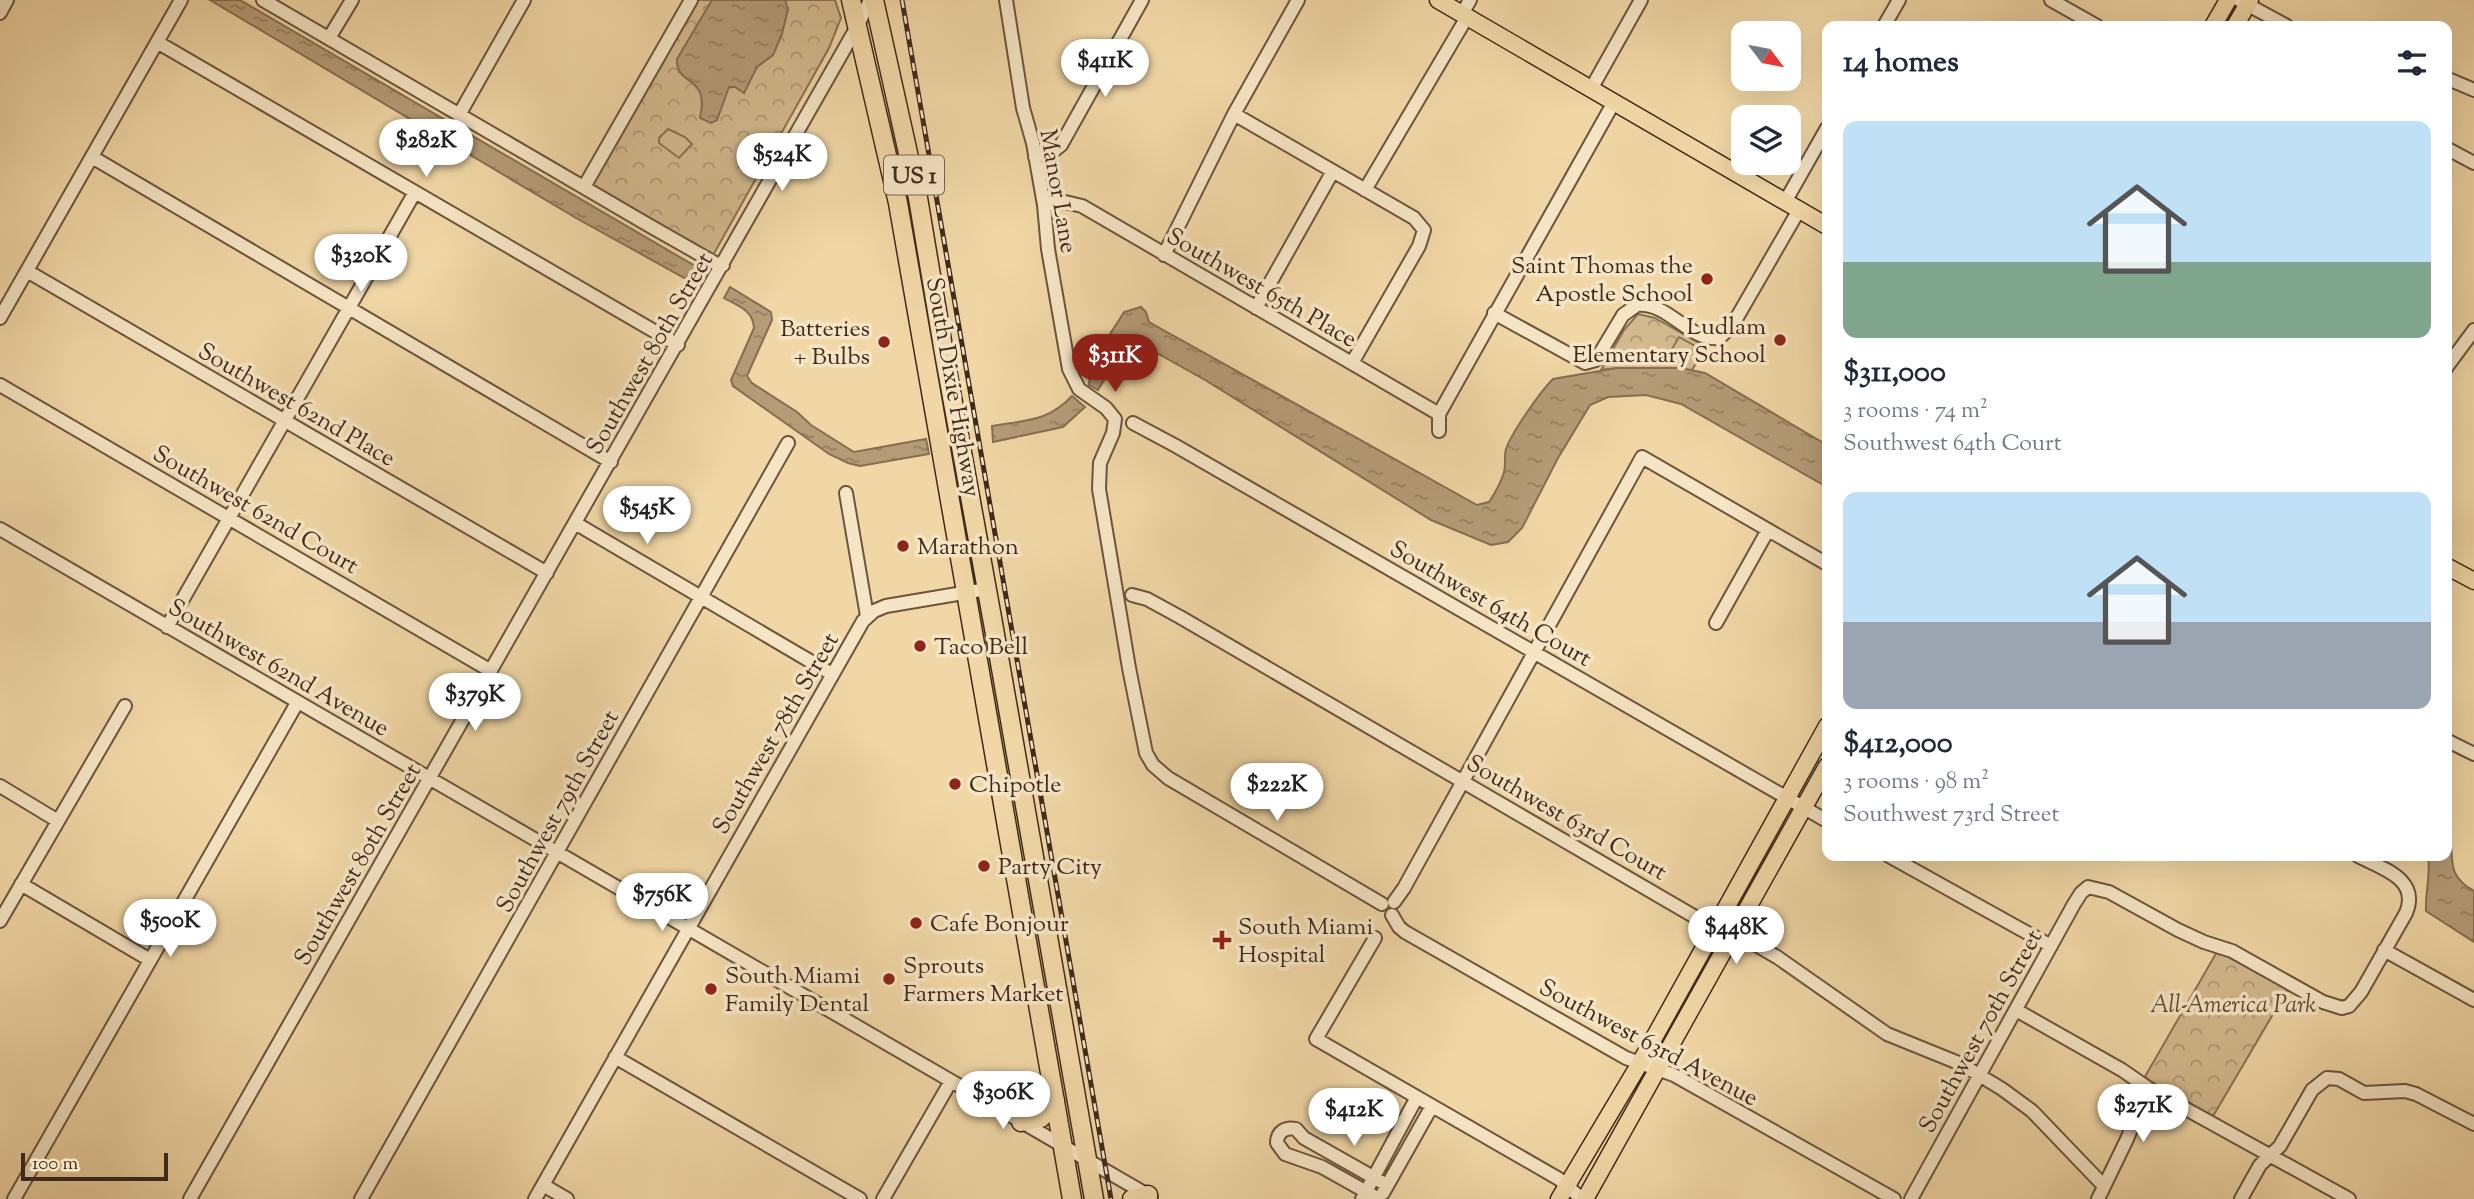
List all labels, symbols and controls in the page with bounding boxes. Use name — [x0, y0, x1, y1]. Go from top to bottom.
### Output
north arrow — [1731, 21, 1801, 91]
map controls — [1731, 21, 1801, 175]
pin: $411K — [1056, 40, 1154, 99]
text: 14 homes — [1843, 42, 1959, 85]
icon: filters — [2393, 44, 2431, 82]
text: $411K — [1077, 45, 1133, 78]
button: layers — [1731, 105, 1801, 175]
pin: $282K — [377, 120, 475, 179]
text: $282K — [395, 125, 457, 158]
street label: Manor Lane — [1029, 127, 1085, 256]
pin: $524K — [733, 134, 831, 193]
text: $524K — [752, 139, 812, 172]
road number: US 1 — [884, 156, 944, 194]
icon: home — [2074, 166, 2200, 292]
street label: Southwest 65th Place — [1159, 220, 1363, 357]
pin: $320K — [312, 234, 410, 294]
text: $320K — [330, 240, 392, 273]
street label: Southwest 80th Street — [579, 247, 723, 461]
place label: Saint Thomas the Apostle School — [1511, 250, 1693, 312]
marker: Saint Thomas the Apostle School — [1699, 271, 1715, 287]
street label: South Dixie Highway — [916, 275, 988, 500]
place label: Ludlam Elementary School — [1572, 311, 1766, 373]
place label: Batteries + Bulbs — [780, 313, 870, 375]
marker: Ludlam Elementary School — [1772, 332, 1788, 348]
marker: Batteries + Bulbs — [876, 334, 892, 350]
pin: $311K — [1066, 334, 1164, 394]
street label: Southwest 62nd Place — [191, 335, 401, 476]
text: $311K — [1088, 340, 1142, 373]
text: $311,000 — [1843, 352, 1946, 395]
text: 3 rooms · 74 m² — [1843, 395, 1988, 428]
text: Southwest 64th Court — [1843, 428, 2062, 461]
street label: Southwest 62nd Court — [146, 438, 364, 584]
pin: $545K — [598, 486, 696, 546]
text: $545K — [619, 492, 675, 525]
place label: Marathon — [917, 531, 1019, 565]
street label: Southwest 64th Court — [1383, 533, 1597, 676]
icon: home — [2074, 537, 2200, 663]
marker: Marathon — [895, 538, 911, 554]
street label: Southwest 62nd Avenue — [161, 591, 395, 746]
street label: Southwest 78th Street — [705, 627, 848, 841]
place label: Taco Bell — [934, 631, 1028, 665]
marker: Taco Bell — [912, 638, 928, 654]
pin: $379K — [426, 674, 524, 733]
text: $379K — [445, 679, 505, 712]
street label: Southwest 79th Street — [489, 704, 629, 919]
text: $412,000 — [1843, 723, 1953, 766]
street label: Southwest 63rd Court — [1459, 747, 1673, 890]
street label: Southwest 80th Street — [287, 758, 431, 972]
pin: $222K — [1228, 764, 1326, 823]
text: 3 rooms · 98 m² — [1843, 766, 1989, 799]
place label: Chipotle — [969, 769, 1061, 803]
text: $222K — [1246, 769, 1308, 802]
marker: Chipotle — [947, 776, 963, 792]
text: Southwest 73rd Street — [1843, 799, 2059, 832]
place label: Party City — [998, 851, 1102, 885]
marker: Party City — [976, 858, 992, 874]
pin: $756K — [613, 874, 711, 933]
text: $756K — [632, 879, 692, 912]
pin: $500K — [121, 900, 219, 959]
text: $500K — [139, 905, 201, 938]
pin: $448K — [1687, 906, 1785, 966]
place label: Cafe Bonjour — [930, 908, 1069, 942]
place label: South Miami Hospital — [1238, 911, 1373, 973]
text: $448K — [1704, 912, 1768, 945]
marker: Cafe Bonjour — [908, 915, 924, 931]
street label: Southwest 70th Street — [1912, 924, 2052, 1140]
marker: South Miami Hospital — [1212, 930, 1232, 950]
place label: Sprouts Farmers Market — [903, 950, 1064, 1012]
place label: South Miami Family Dental — [725, 960, 870, 1022]
marker: Sprouts Farmers Market — [881, 971, 897, 987]
street label: Southwest 63rd Avenue — [1532, 972, 1764, 1116]
marker: South Miami Family Dental — [703, 981, 719, 997]
park label: All-America Park — [2150, 989, 2316, 1023]
pin: $306K — [954, 1072, 1052, 1131]
text: $306K — [972, 1077, 1034, 1110]
pin: $271K — [2094, 1084, 2192, 1144]
pin: $412K — [1305, 1088, 1403, 1148]
text: $271K — [2113, 1090, 2173, 1123]
text: $412K — [1324, 1094, 1384, 1127]
scale bar — [21, 1150, 168, 1182]
text: 100 m — [32, 1151, 78, 1178]

